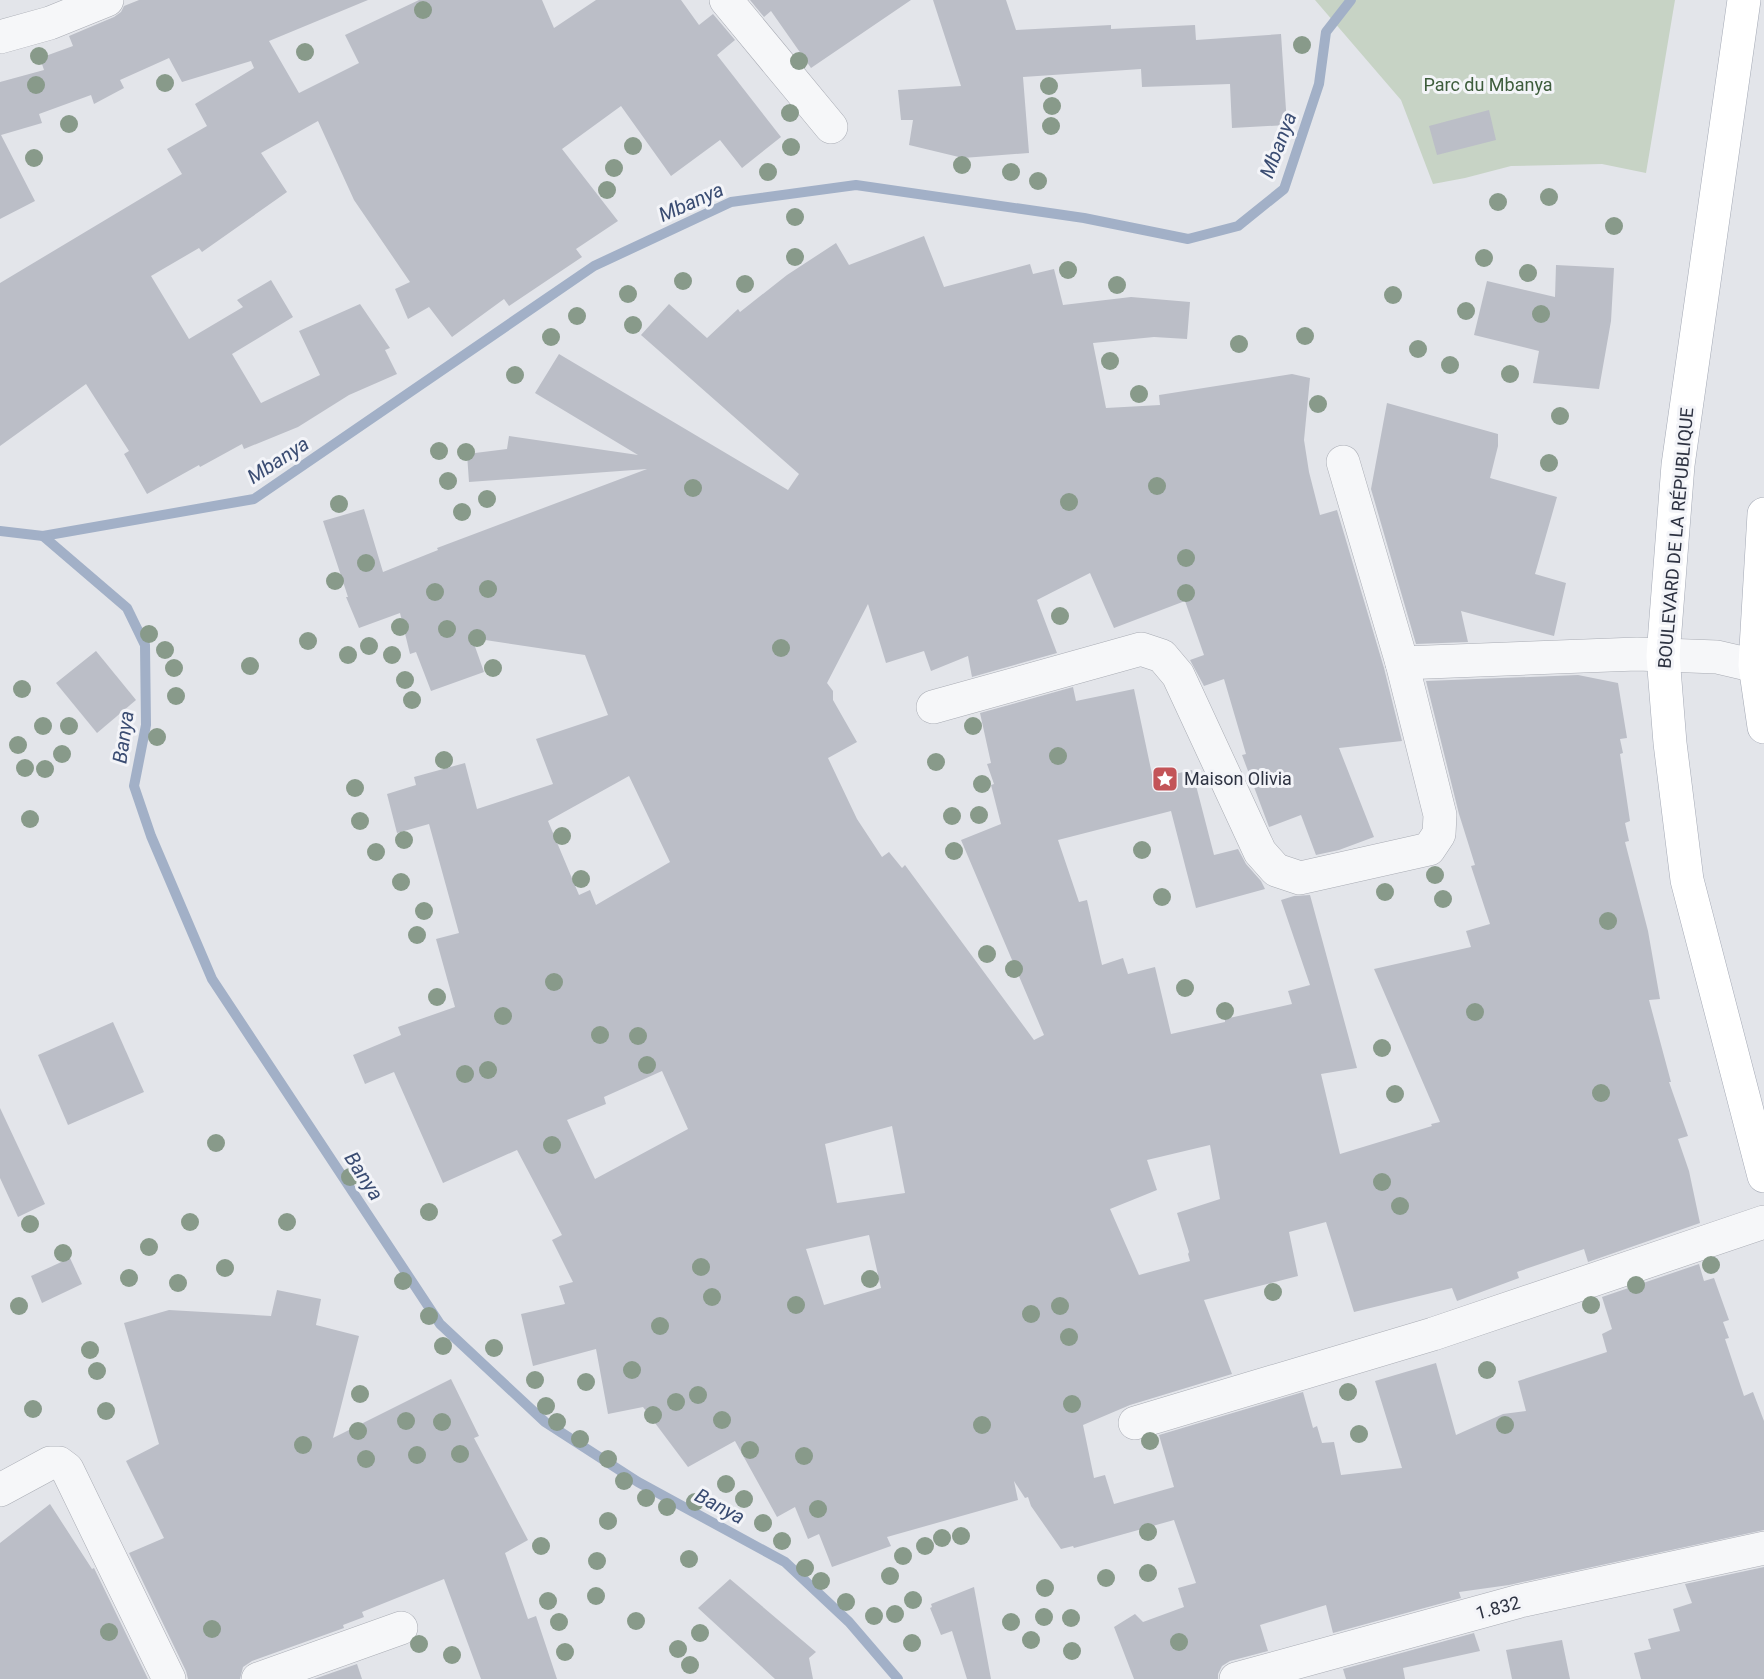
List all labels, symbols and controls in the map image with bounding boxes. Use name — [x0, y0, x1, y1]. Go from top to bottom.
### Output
park label: Parc du Mbanya — [1423, 74, 1553, 95]
water label: Mbanya — [1254, 109, 1302, 181]
water label: Mbanya — [655, 177, 727, 227]
street label: BOULEVARD DE LA RÉPUBLIQUE — [1654, 406, 1697, 669]
water label: Mbanya — [243, 431, 313, 489]
water label: Banya — [107, 709, 139, 765]
place icon: Maison Olivia — [1150, 764, 1180, 794]
place label: Maison Olivia — [1184, 768, 1292, 789]
water label: Banya — [340, 1147, 388, 1205]
water label: Banya — [691, 1483, 749, 1529]
street label: 1.832 — [1473, 1592, 1522, 1624]

